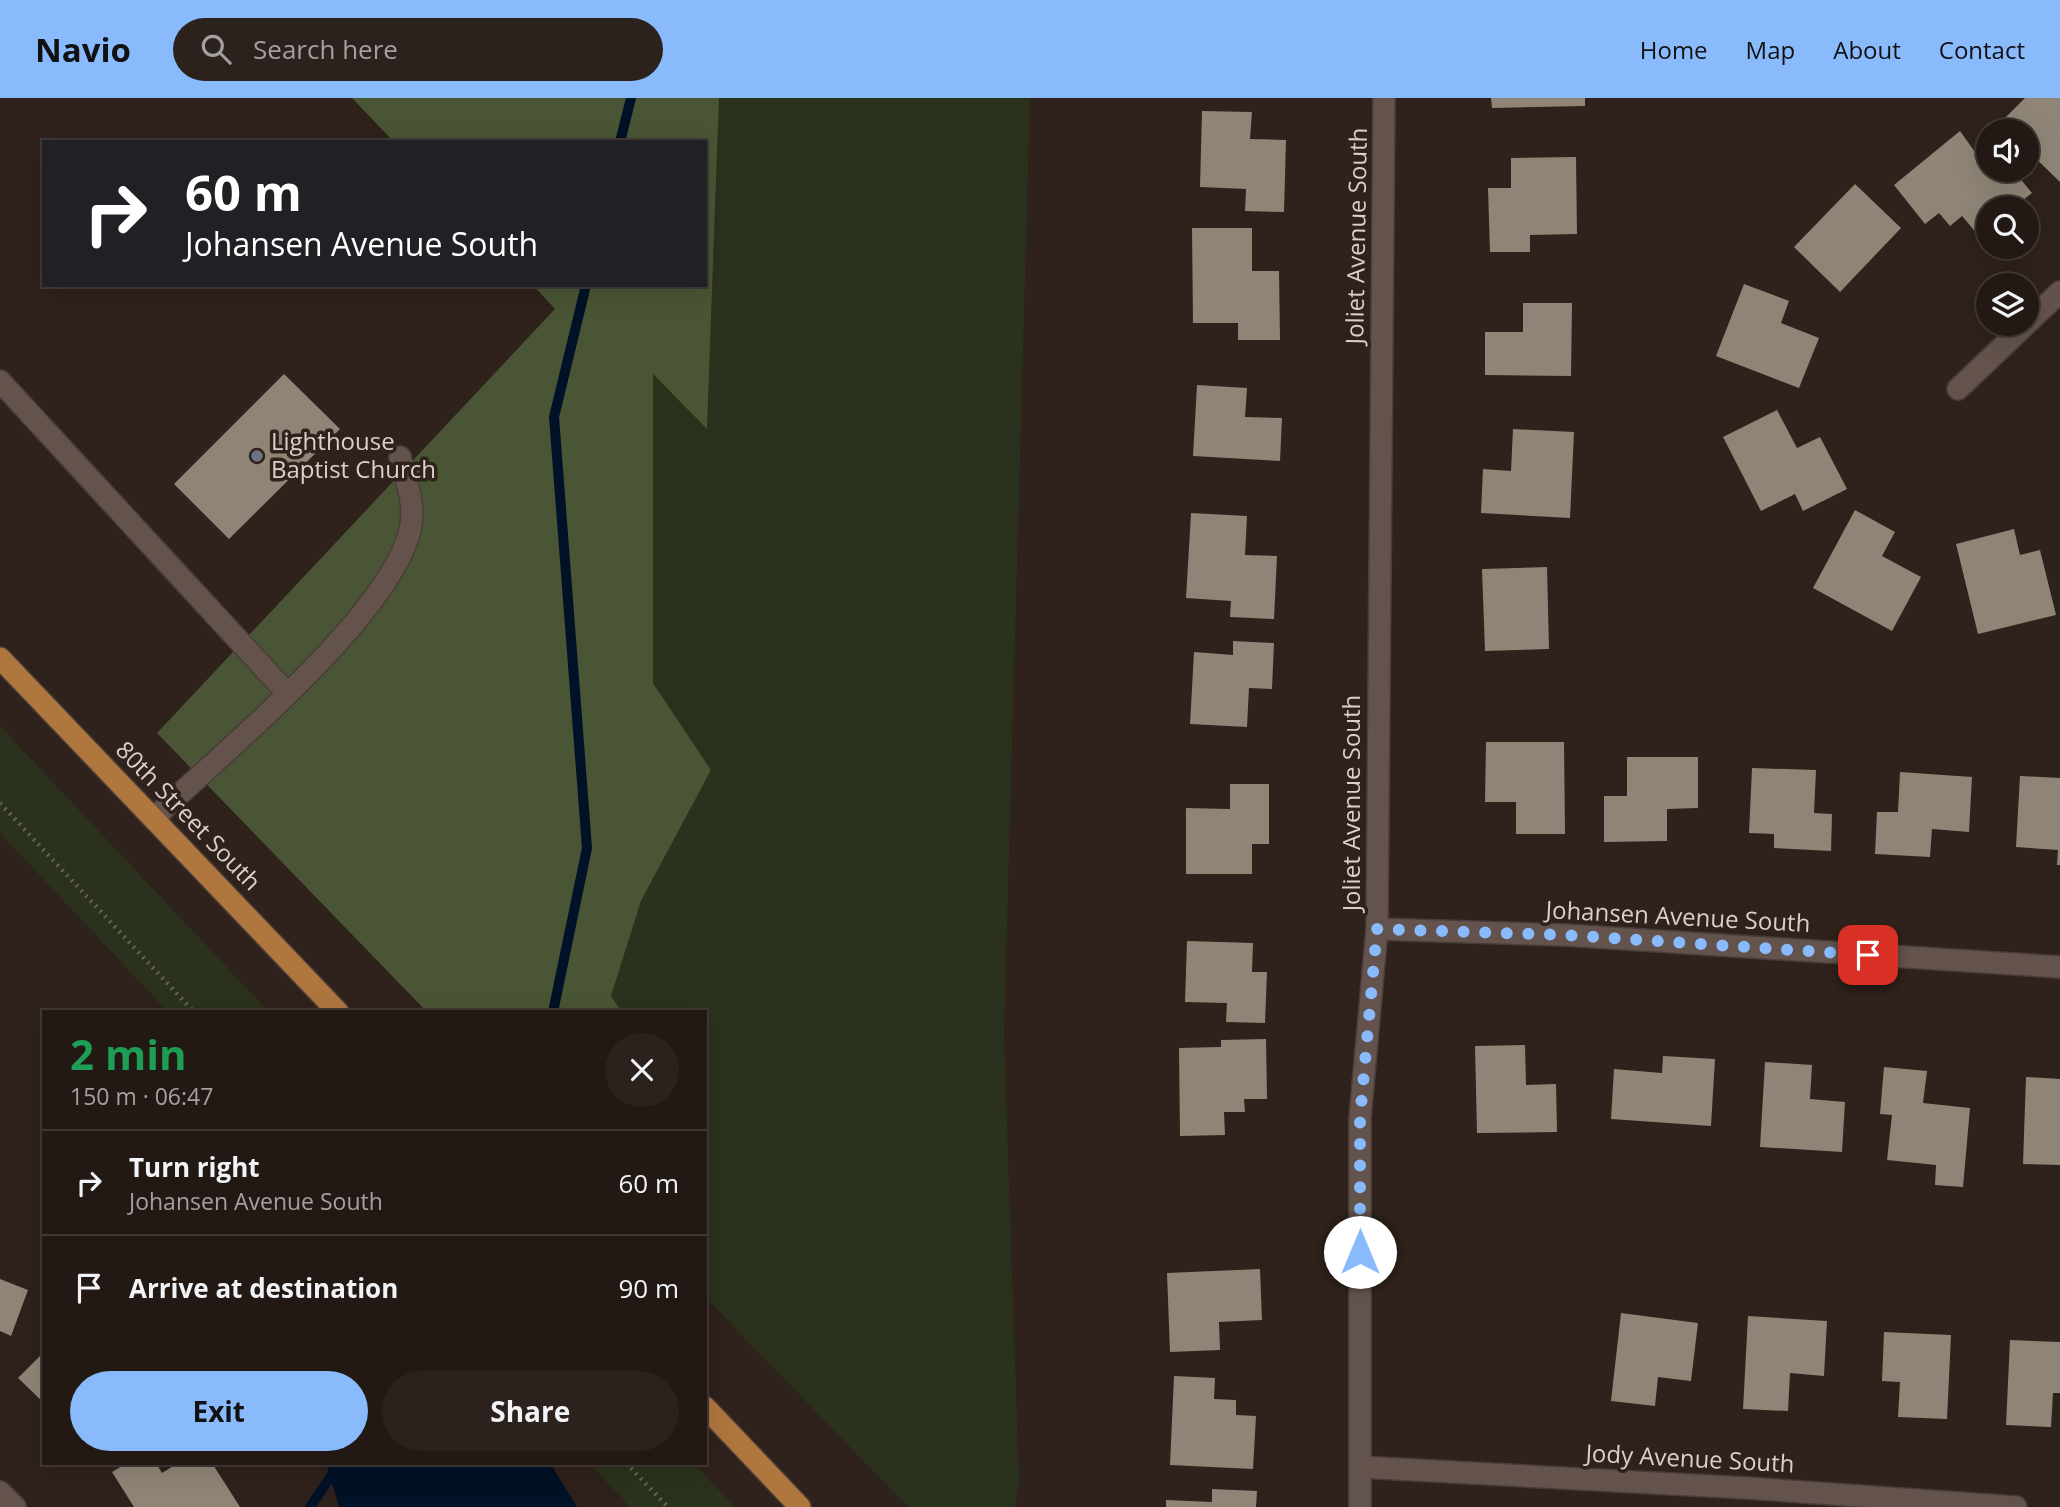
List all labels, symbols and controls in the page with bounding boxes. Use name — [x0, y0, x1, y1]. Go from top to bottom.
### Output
search box — [173, 18, 663, 81]
text: Navio — [35, 27, 131, 72]
icon: search — [197, 30, 235, 68]
text: Search here — [253, 31, 398, 67]
text: Home — [1640, 33, 1708, 66]
text: Map — [1746, 33, 1795, 66]
text: About — [1833, 33, 1901, 66]
text: Contact — [1939, 33, 2025, 66]
map controls — [1976, 119, 2039, 336]
button: sound — [1976, 119, 2039, 182]
street label: Joliet Avenue South — [1337, 127, 1374, 347]
text: 60 m — [185, 159, 302, 225]
icon: right — [70, 168, 161, 259]
button: search — [1976, 196, 2039, 259]
text: Johansen Avenue South — [185, 222, 538, 265]
button: layers — [1976, 273, 2039, 336]
place label: Lighthouse Baptist Church — [271, 424, 436, 485]
marker: Lighthouse Baptist Church — [249, 448, 265, 464]
street label: Joliet Avenue South — [1334, 695, 1367, 913]
street label: 80th Street South — [109, 733, 269, 897]
street label: Johansen Avenue South — [1543, 892, 1811, 939]
pin — [1838, 925, 1898, 985]
icon: arrive — [1849, 936, 1887, 974]
text: 2 min — [70, 1025, 187, 1082]
button: close — [605, 1033, 679, 1107]
text: 150 m · 06:47 — [70, 1080, 213, 1112]
text: Turn right — [129, 1149, 260, 1185]
icon: right — [70, 1164, 108, 1202]
text: 60 m — [618, 1165, 679, 1201]
text: Johansen Avenue South — [129, 1185, 383, 1217]
position arrow — [1323, 1215, 1397, 1289]
icon: arrive — [70, 1269, 108, 1307]
text: Arrive at destination — [129, 1270, 398, 1306]
text: 90 m — [618, 1270, 679, 1306]
button: Exit — [70, 1371, 368, 1451]
button: Share — [382, 1371, 679, 1451]
street label: Jody Avenue South — [1583, 1435, 1795, 1479]

